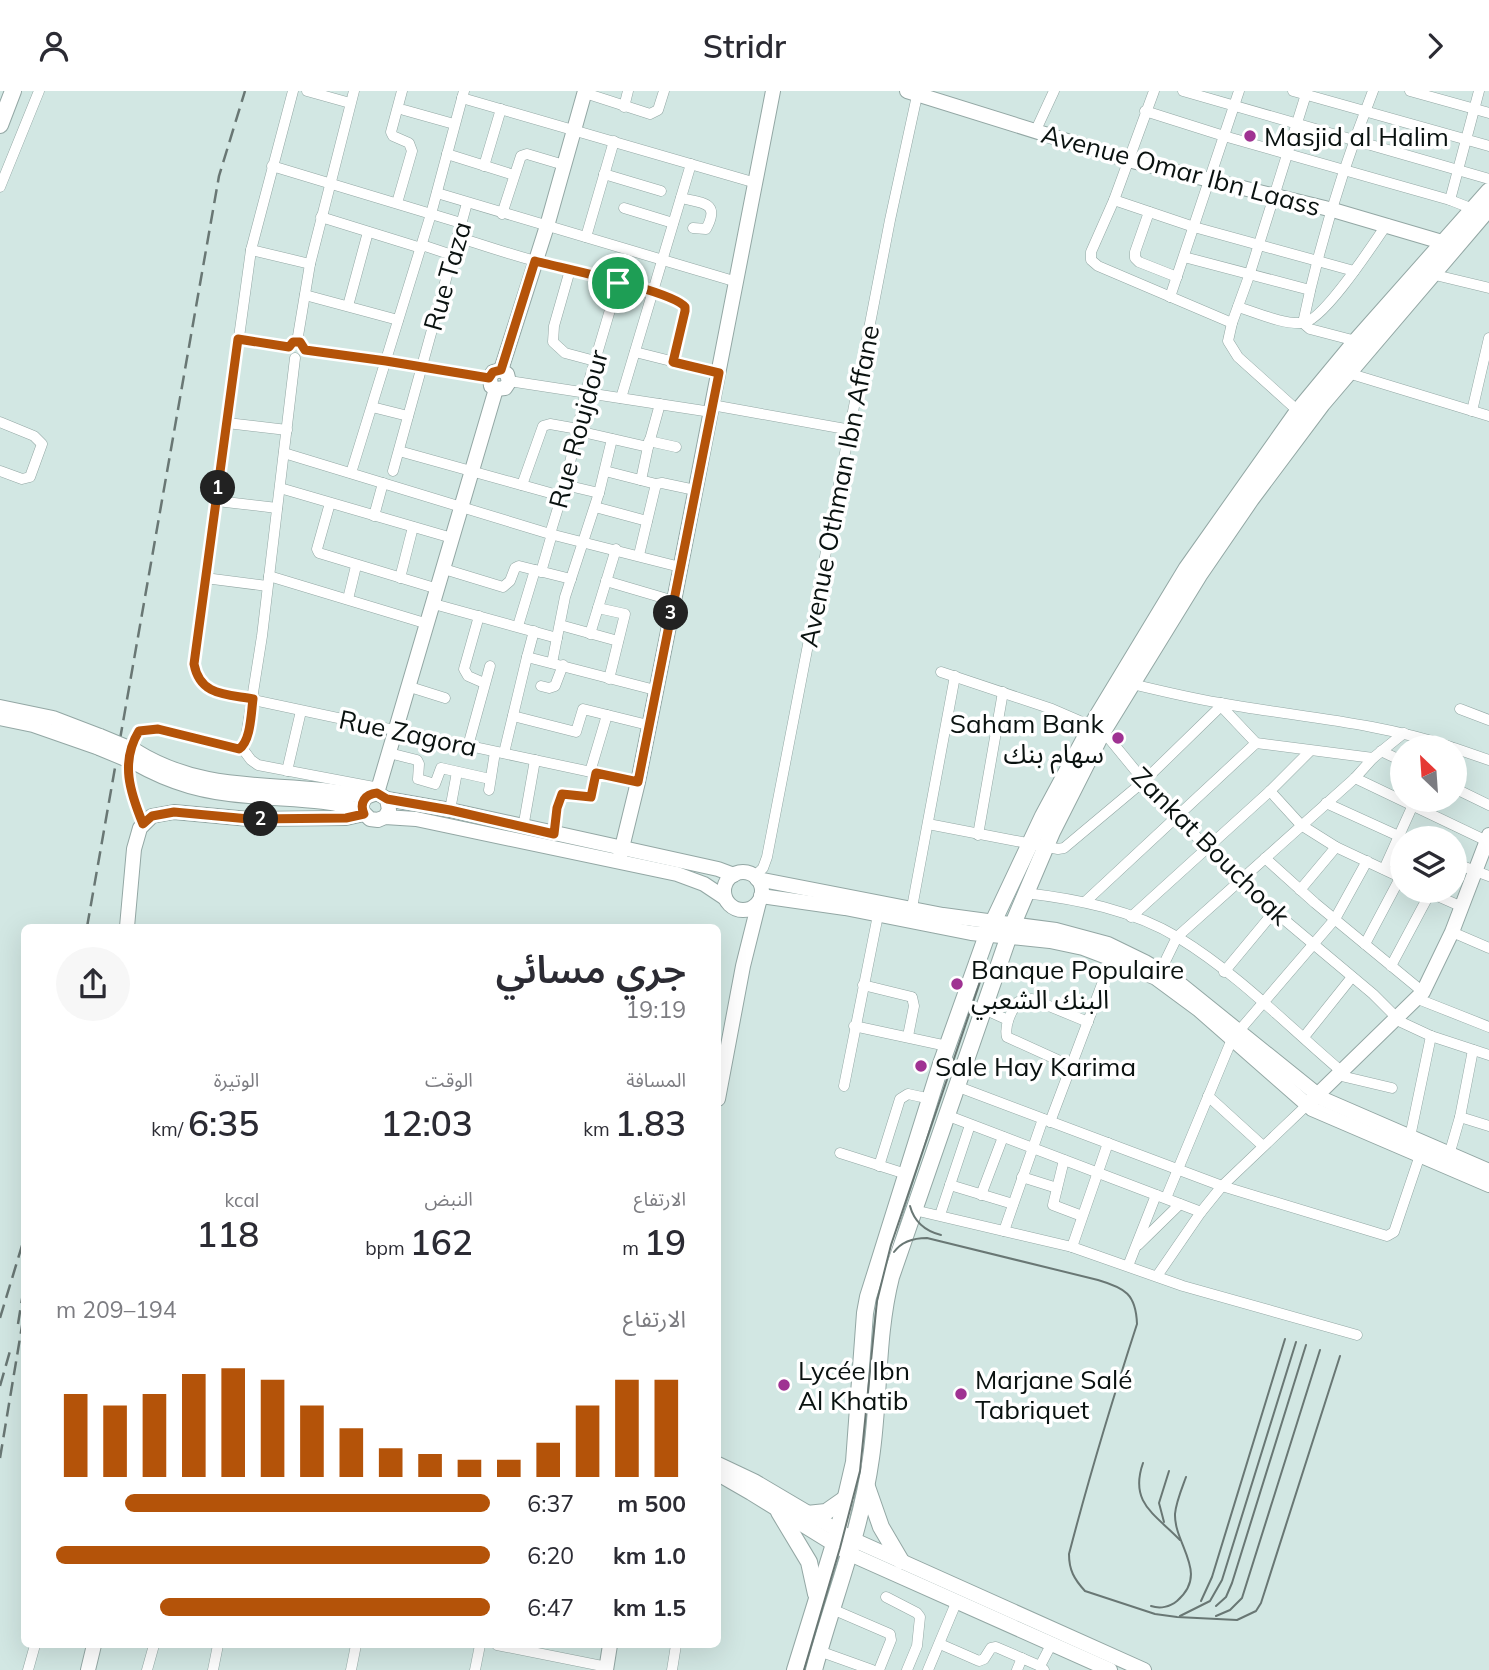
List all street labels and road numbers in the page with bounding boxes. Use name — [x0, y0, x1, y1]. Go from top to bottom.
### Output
street label: Avenue Omar Ibn Laass — [1038, 117, 1324, 223]
street label: Rue Taza — [416, 218, 478, 334]
street label: Avenue Othman Ibn Affane — [792, 322, 886, 650]
street label: Rue Roujdour — [541, 346, 615, 512]
street label: Rue Zagora — [336, 702, 480, 764]
street label: Zankat Bouchoak — [1125, 760, 1297, 932]

